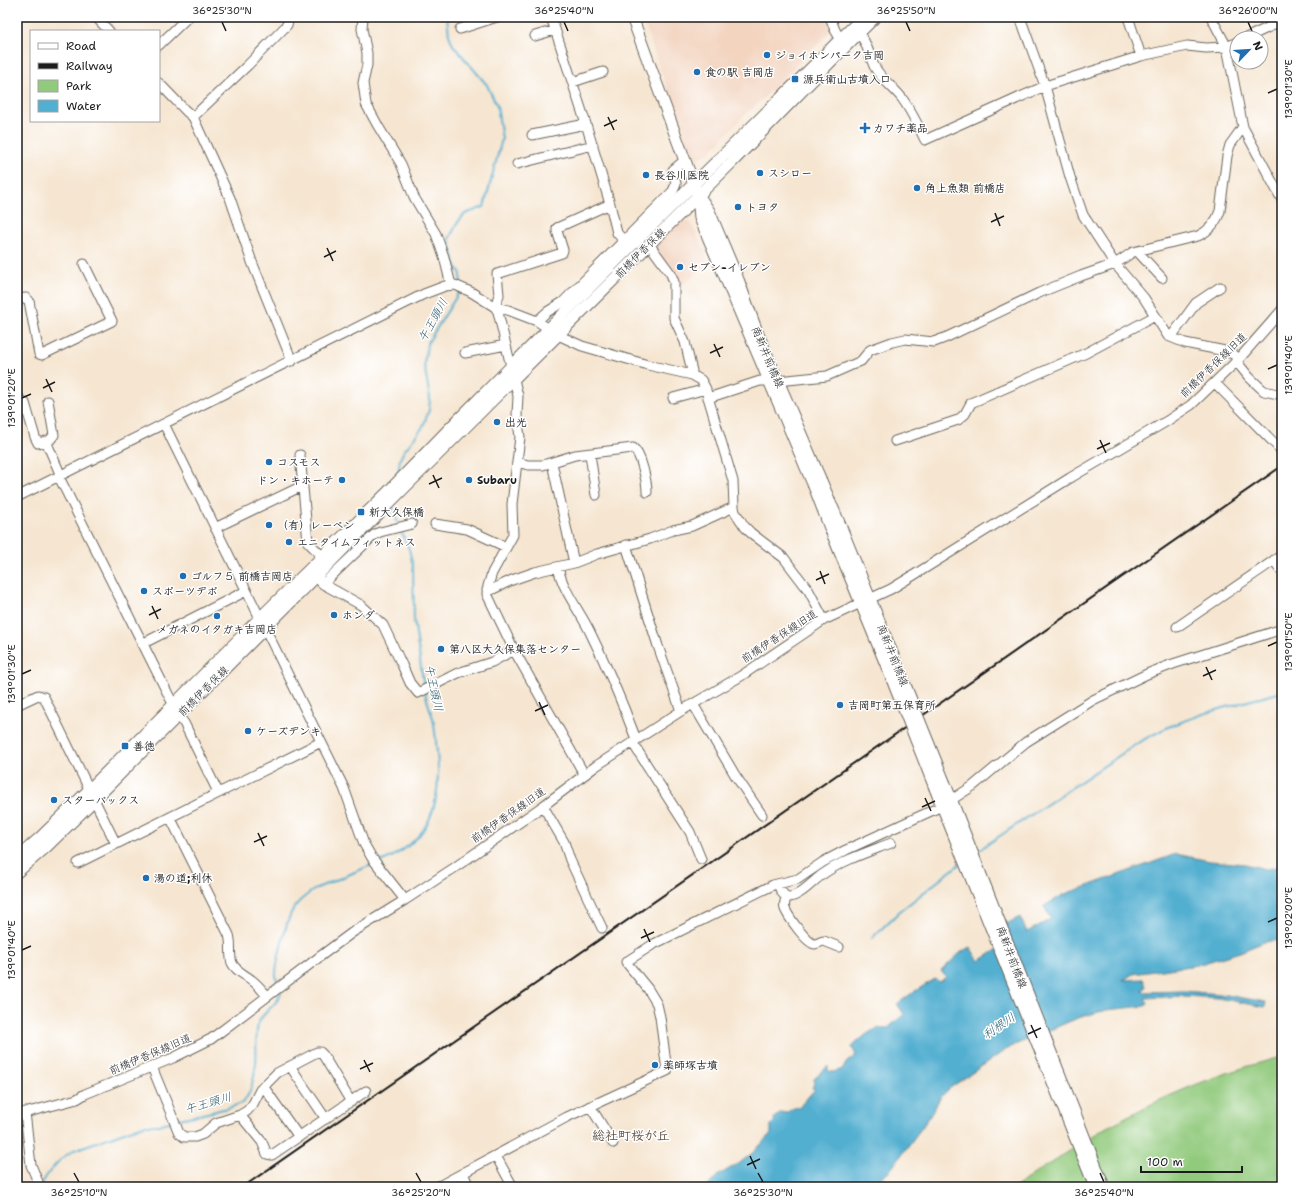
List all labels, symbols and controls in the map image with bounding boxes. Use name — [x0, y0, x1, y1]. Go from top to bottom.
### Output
text: 36°25'30"N — [192, 4, 252, 17]
text: 36°25'40"N — [534, 4, 594, 17]
text: 36°25'50"N — [876, 4, 936, 17]
text: 36°26'00"N — [1218, 4, 1278, 17]
legend — [30, 30, 160, 122]
north arrow — [1229, 30, 1269, 70]
text: Road — [66, 38, 97, 54]
text: N — [1249, 39, 1266, 53]
place label: ジョイホンパーク吉岡 — [775, 48, 885, 63]
marker: ジョイホンパーク吉岡 — [762, 50, 772, 60]
text: Railway — [66, 58, 113, 74]
text: 139°01'30"E — [1282, 59, 1295, 119]
place label: 食の駅 吉岡店 — [705, 65, 775, 80]
marker: 食の駅 吉岡店 — [692, 67, 702, 77]
place label: 源兵衛山古墳入口 — [803, 72, 891, 87]
marker: 源兵衛山古墳入口 — [790, 74, 800, 84]
text: Park — [66, 78, 92, 94]
text: Water — [66, 98, 102, 114]
place label: カワチ薬品 — [873, 121, 928, 136]
marker: カワチ薬品 — [860, 123, 870, 133]
place label: スシロー — [768, 166, 812, 181]
place label: 長谷川医院 — [654, 168, 709, 183]
marker: スシロー — [755, 168, 765, 178]
marker: 長谷川医院 — [641, 170, 651, 180]
place label: 角上魚類 前橋店 — [925, 181, 1006, 196]
marker: 角上魚類 前橋店 — [912, 183, 922, 193]
place label: トヨタ — [746, 200, 779, 215]
marker: トヨタ — [733, 202, 743, 212]
street label: 前橋伊香保線 — [612, 225, 669, 282]
place label: セブン-イレブン — [688, 260, 771, 275]
marker: セブン-イレブン — [675, 262, 685, 272]
water label: 午王頭川 — [414, 295, 452, 345]
street label: 南新井前橋線 — [748, 324, 787, 391]
street label: 前橋伊香保線旧道 — [1176, 329, 1250, 401]
text: 139°01'40"E — [1282, 335, 1295, 395]
text: 139°01'20"E — [5, 368, 18, 428]
place label: 出光 — [505, 415, 527, 430]
marker: 出光 — [492, 417, 502, 427]
place label: コスモス — [277, 455, 321, 470]
marker: コスモス — [264, 457, 274, 467]
place label: ドン・キホーテ — [257, 473, 334, 488]
place label: Subaru — [477, 473, 517, 488]
marker: ドン・キホーテ — [337, 475, 347, 485]
marker: Subaru — [464, 475, 474, 485]
place label: 新大久保橋 — [369, 505, 424, 520]
marker: 新大久保橋 — [356, 507, 366, 517]
place label: （有）レーベン — [277, 518, 354, 533]
marker: （有）レーベン — [264, 520, 274, 530]
place label: エニタイムフィットネス — [297, 535, 416, 550]
marker: エニタイムフィットネス — [284, 537, 294, 547]
place label: ゴルフ５ 前橋吉岡店 — [191, 569, 293, 584]
marker: ゴルフ５ 前橋吉岡店 — [178, 571, 188, 581]
place label: スポーツデポ — [152, 584, 218, 599]
marker: スポーツデポ — [139, 586, 149, 596]
street label: 前橋伊香保線旧道 — [738, 606, 820, 667]
place label: ホンダ — [342, 608, 375, 623]
marker: ホンダ — [329, 610, 339, 620]
marker: メガネのイタガキ吉岡店 — [212, 611, 222, 621]
text: 139°01'50"E — [1282, 612, 1295, 672]
place label: メガネのイタガキ吉岡店 — [157, 622, 277, 637]
street label: 南新井前橋線 — [873, 622, 912, 689]
place label: 第八区大久保集落センター — [449, 642, 581, 657]
text: 139°01'30"E — [5, 644, 18, 704]
marker: 第八区大久保集落センター — [436, 644, 446, 654]
street label: 前橋伊香保線 — [175, 663, 232, 720]
water label: 午王頭川 — [421, 663, 447, 713]
place label: 吉岡町第五保育所 — [848, 698, 936, 713]
marker: 吉岡町第五保育所 — [835, 700, 845, 710]
place label: ケーズデンキ — [256, 724, 321, 739]
marker: ケーズデンキ — [243, 726, 253, 736]
place label: 善徳 — [133, 739, 155, 754]
marker: 善徳 — [120, 741, 130, 751]
street label: 前橋伊香保線旧道 — [468, 784, 549, 847]
place label: スターバックス — [62, 793, 139, 808]
marker: スターバックス — [49, 795, 59, 805]
place label: 湯の道;利休 — [154, 871, 212, 886]
marker: 湯の道;利休 — [141, 873, 151, 883]
text: 139°02'00"E — [1282, 887, 1295, 949]
text: 139°01'40"E — [5, 920, 18, 980]
street label: 南新井前橋線 — [993, 924, 1030, 991]
water label: 利根川 — [980, 1009, 1018, 1043]
street label: 前橋伊香保線旧道 — [107, 1030, 194, 1079]
place label: 薬師塚古墳 — [663, 1058, 718, 1073]
marker: 薬師塚古墳 — [650, 1060, 660, 1070]
water label: 午王頭川 — [183, 1089, 233, 1117]
district label: 総社町桜が丘 — [592, 1127, 670, 1144]
scale bar — [1141, 1148, 1242, 1174]
text: 100 m — [1147, 1154, 1183, 1170]
text: 36°25'10"N — [51, 1186, 107, 1199]
text: 36°25'20"N — [391, 1186, 451, 1199]
text: 36°25'30"N — [733, 1186, 793, 1199]
text: 36°25'40"N — [1074, 1186, 1134, 1199]

